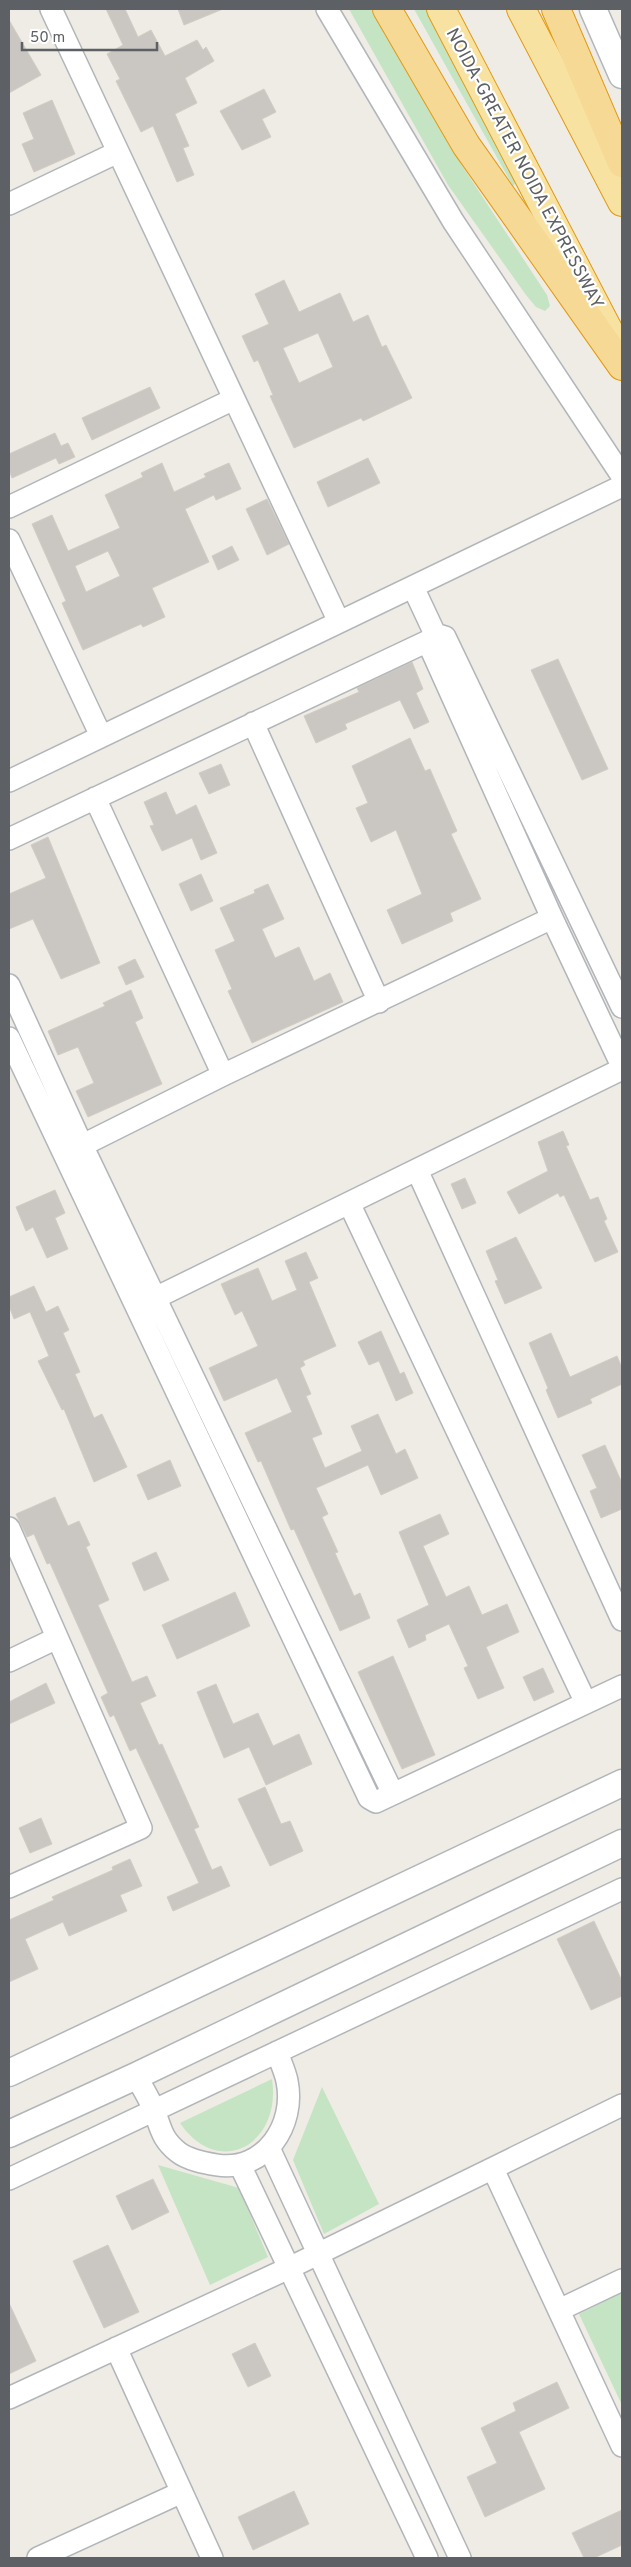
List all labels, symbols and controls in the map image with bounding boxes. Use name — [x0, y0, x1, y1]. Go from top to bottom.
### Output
scale bar — [22, 20, 158, 52]
street label: NOIDA-GREATER NOIDA EXPRESSWAY — [440, 25, 608, 313]
text: 50 m — [30, 29, 65, 48]

